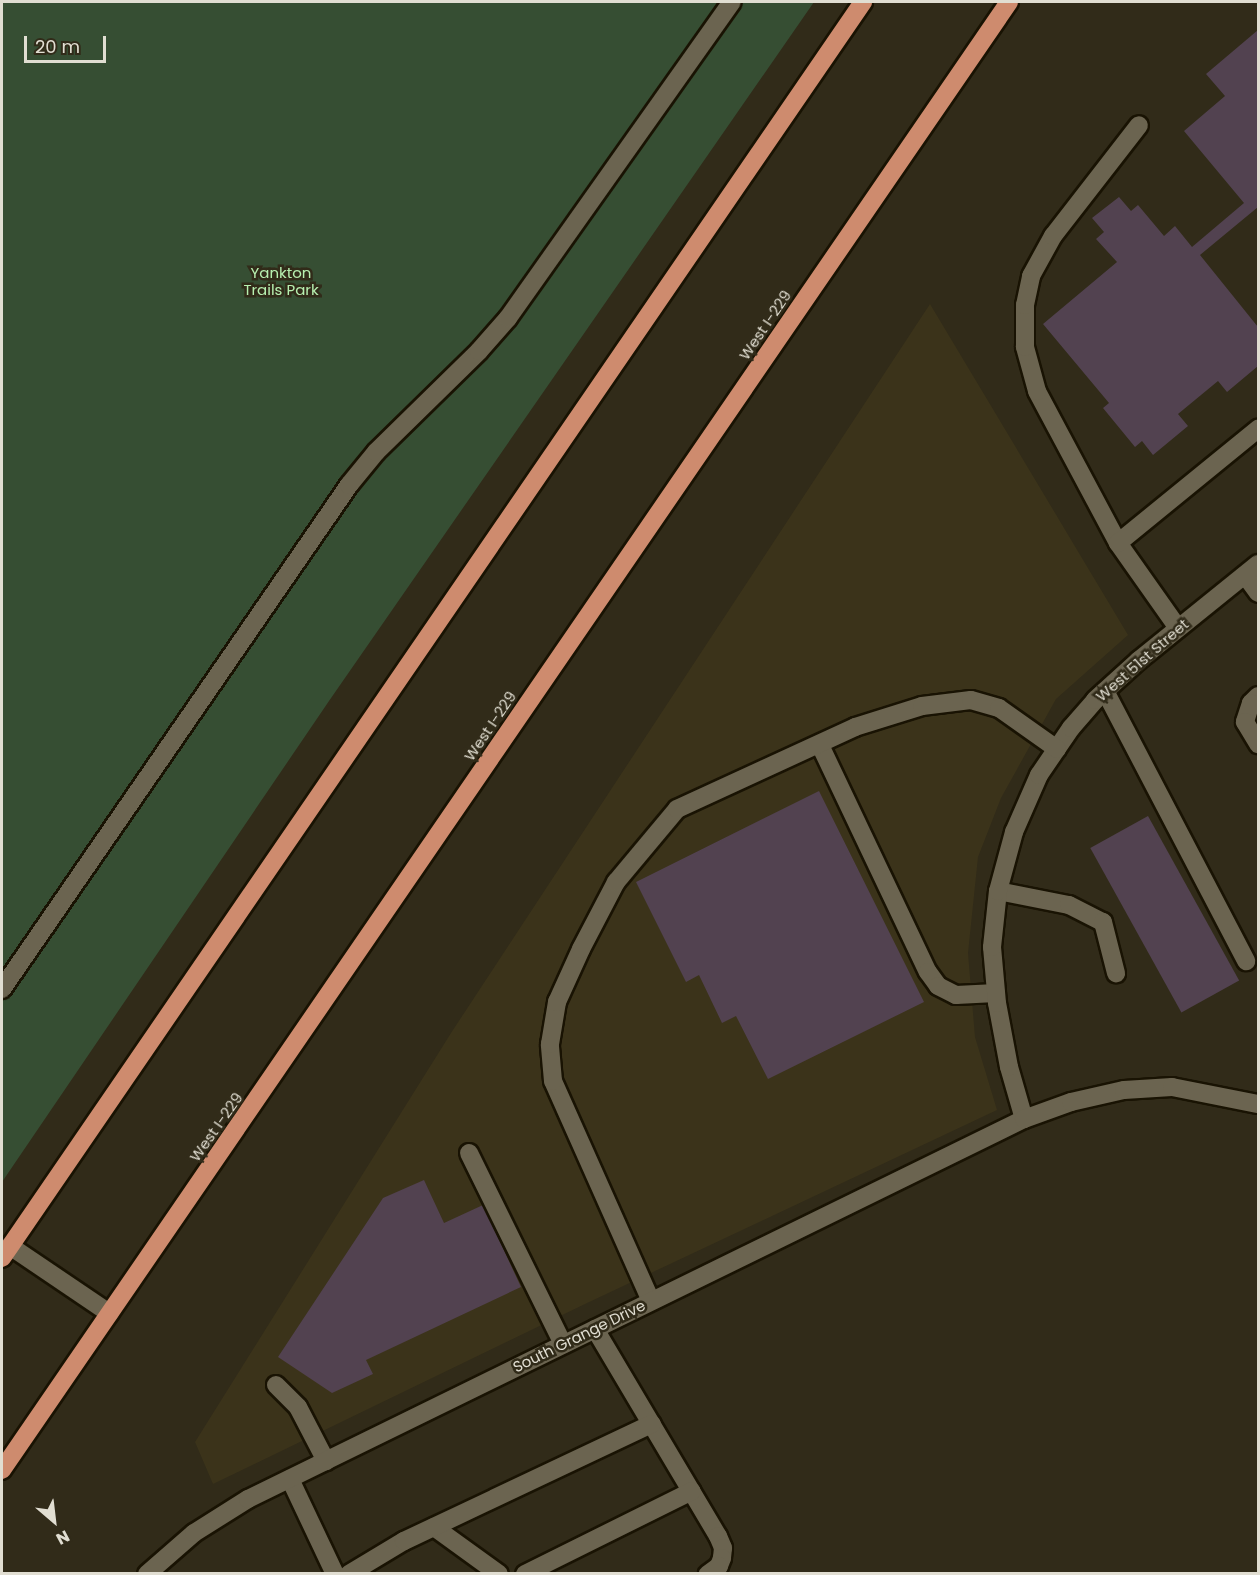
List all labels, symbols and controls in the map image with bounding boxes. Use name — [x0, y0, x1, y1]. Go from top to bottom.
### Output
scale bar — [27, 24, 110, 62]
text: 20 m — [35, 34, 80, 59]
park label: Yankton Trails Park — [243, 263, 319, 298]
street label: West I-229 — [735, 287, 795, 363]
street label: West 51st Street — [1092, 615, 1192, 705]
street label: West I-229 — [460, 688, 520, 764]
street label: West I-229 — [186, 1089, 246, 1165]
street label: South Grange Drive — [510, 1296, 648, 1376]
north arrow — [24, 1491, 84, 1551]
text: N — [52, 1524, 73, 1550]

